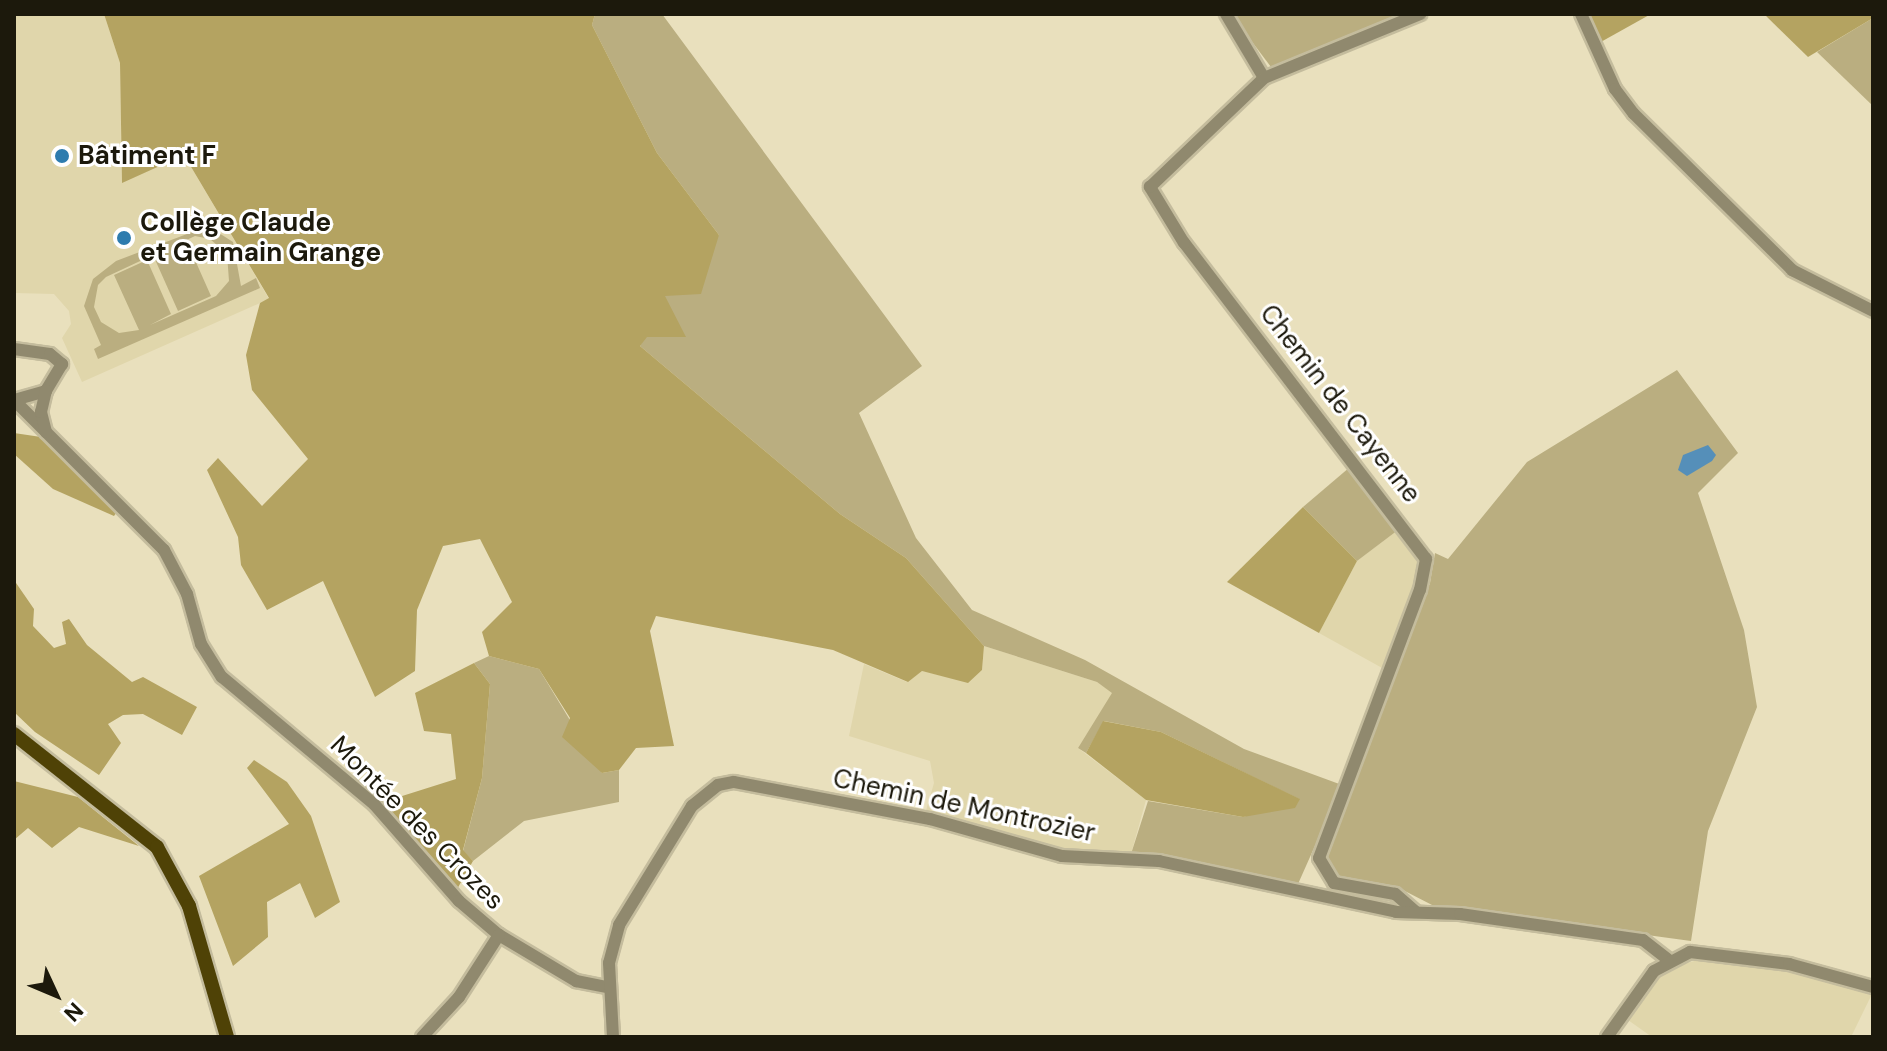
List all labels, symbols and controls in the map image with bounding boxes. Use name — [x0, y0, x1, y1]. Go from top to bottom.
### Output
place label: Bâtiment F — [78, 140, 216, 172]
marker: Bâtiment F — [53, 147, 71, 165]
place label: Collège Claude et Germain Grange — [140, 207, 381, 268]
marker: Collège Claude et Germain Grange — [115, 229, 133, 247]
street label: Chemin de Cayenne — [1253, 299, 1427, 509]
street label: Montée des Crozes — [324, 730, 510, 916]
street label: Chemin de Montrozier — [830, 763, 1098, 849]
north arrow — [16, 955, 96, 1035]
text: N — [58, 996, 90, 1028]

